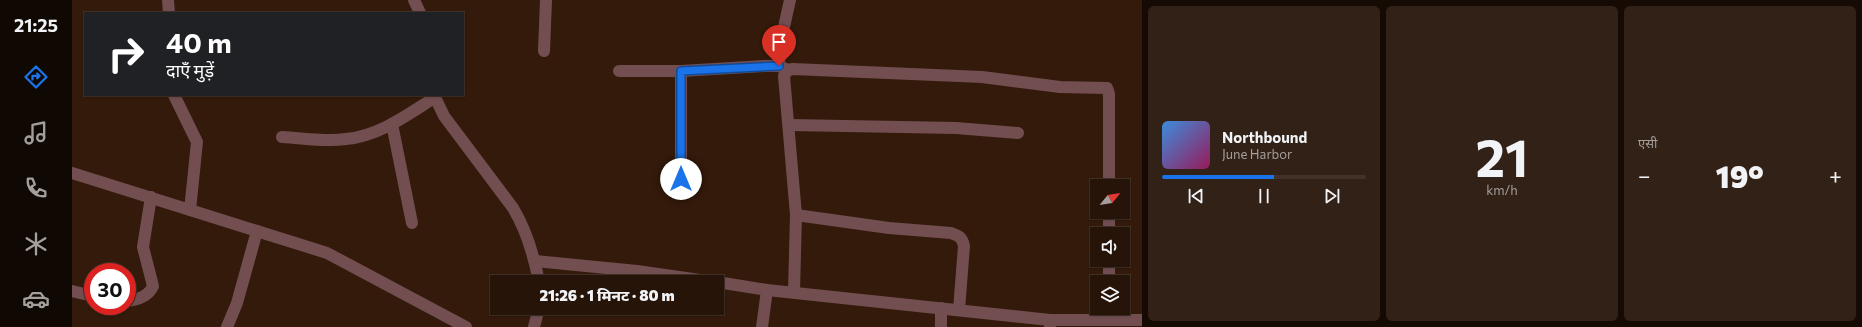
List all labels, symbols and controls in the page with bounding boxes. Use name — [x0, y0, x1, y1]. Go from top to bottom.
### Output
text: 21:25 — [14, 14, 58, 36]
text: 40 m — [166, 25, 232, 59]
pin — [762, 25, 796, 66]
icon: right — [100, 28, 152, 80]
icon: arrive — [768, 31, 790, 53]
text: दाएँ मुड़ें — [166, 59, 214, 81]
icon: directions — [22, 63, 50, 91]
icon: music — [22, 119, 50, 147]
text: 21 — [1475, 124, 1529, 188]
text: Northbound — [1222, 128, 1307, 146]
text: एसी — [1638, 135, 1657, 151]
text: June Harbor — [1222, 146, 1292, 162]
text: 19° — [1716, 157, 1764, 194]
position arrow — [660, 158, 702, 200]
text: − — [1638, 162, 1651, 189]
text: + — [1829, 162, 1842, 189]
icon: phone — [22, 174, 50, 202]
north arrow — [1090, 179, 1130, 219]
map controls — [1090, 179, 1130, 315]
text: km/h — [1486, 182, 1518, 198]
icon: previous — [1185, 185, 1207, 207]
icon: pause — [1253, 185, 1275, 207]
icon: next — [1321, 185, 1343, 207]
button: sound — [1090, 227, 1130, 267]
icon: climate — [22, 230, 50, 258]
speed limit sign: 30 — [84, 263, 136, 315]
button: layers — [1090, 275, 1130, 315]
icon: car — [22, 285, 50, 313]
text: 21:26 · 1 मिनट · 80 m — [539, 286, 675, 304]

